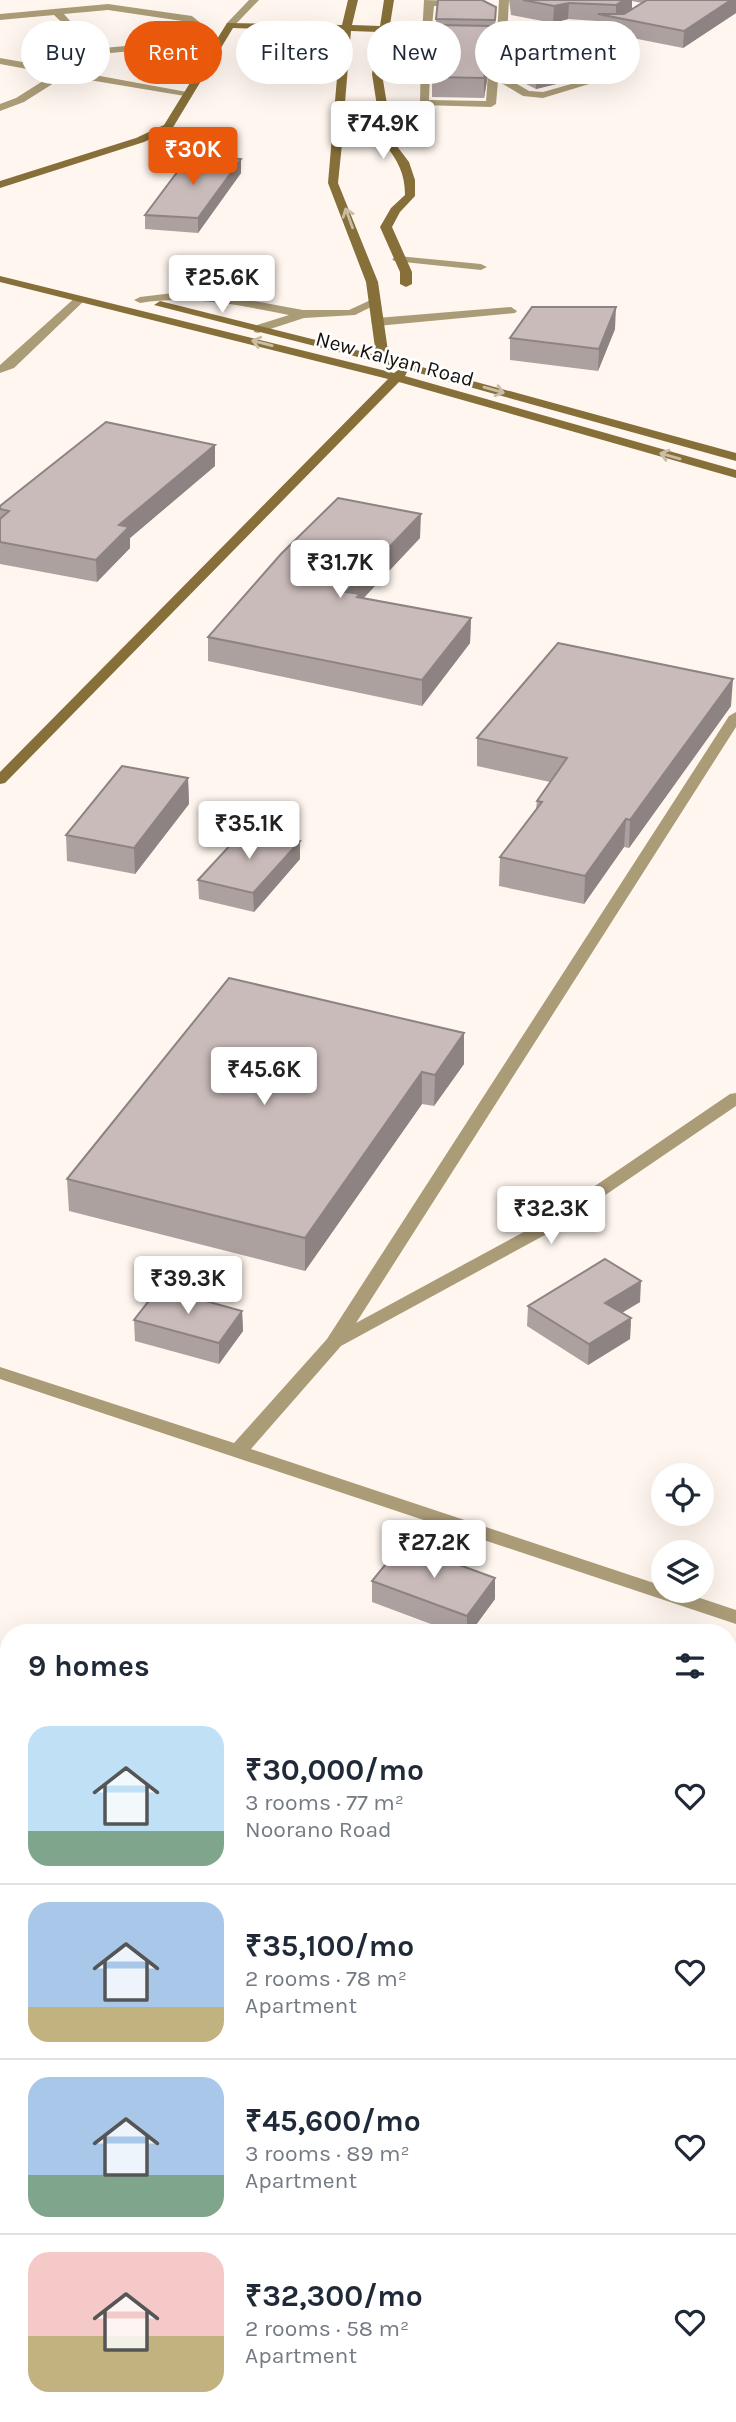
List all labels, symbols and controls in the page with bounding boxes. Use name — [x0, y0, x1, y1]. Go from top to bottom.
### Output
chip: Buy — [21, 21, 110, 84]
chip: Rent — [124, 21, 222, 84]
chip: Filters — [236, 21, 353, 84]
chip: New — [367, 21, 461, 84]
chip: Apartment — [475, 21, 640, 84]
pin: ₹74.9K — [326, 102, 440, 161]
text: ₹74.9K — [347, 110, 419, 137]
pin: ₹30K — [152, 128, 234, 187]
text: ₹30K — [164, 136, 222, 163]
one-way arrow — [342, 208, 354, 230]
pin: ₹25.6K — [165, 256, 279, 315]
text: ₹25.6K — [185, 264, 259, 291]
street label: New Kalyan Road — [313, 326, 477, 392]
one-way arrow — [251, 336, 274, 349]
one-way arrow — [483, 384, 505, 397]
one-way arrow — [660, 448, 682, 461]
pin: ₹31.7K — [283, 540, 397, 600]
text: ₹31.7K — [306, 549, 374, 576]
pin: ₹35.1K — [192, 802, 306, 861]
text: ₹35.1K — [214, 810, 284, 837]
pin: ₹45.6K — [207, 1048, 321, 1107]
text: ₹45.6K — [227, 1056, 301, 1083]
pin: ₹32.3K — [494, 1186, 608, 1246]
text: ₹32.3K — [513, 1195, 589, 1222]
pin: ₹39.3K — [131, 1256, 245, 1316]
text: ₹39.3K — [150, 1265, 226, 1292]
map controls — [651, 1463, 714, 1603]
button: locate — [651, 1463, 714, 1526]
pin: ₹27.2K — [377, 1520, 491, 1580]
text: ₹27.2K — [398, 1529, 470, 1556]
button: layers — [651, 1540, 714, 1603]
icon: filters — [671, 1647, 709, 1685]
text: 9 homes — [28, 1648, 150, 1684]
text: ₹30,000/mo — [245, 1752, 424, 1788]
icon: home — [84, 1754, 168, 1838]
icon: heart — [671, 1777, 709, 1815]
text: 3 rooms · 77 m² — [245, 1789, 404, 1816]
text: Noorano Road — [245, 1816, 392, 1843]
text: ₹35,100/mo — [245, 1928, 414, 1964]
icon: home — [84, 1930, 168, 2014]
icon: heart — [671, 1953, 709, 1991]
text: 2 rooms · 78 m² — [245, 1965, 407, 1992]
text: Apartment — [245, 1992, 357, 2019]
text: ₹45,600/mo — [245, 2103, 421, 2139]
icon: home — [84, 2105, 168, 2189]
icon: heart — [671, 2128, 709, 2166]
text: 3 rooms · 89 m² — [245, 2140, 410, 2167]
text: Apartment — [245, 2167, 357, 2194]
text: ₹32,300/mo — [245, 2278, 423, 2314]
icon: home — [84, 2280, 168, 2364]
icon: heart — [671, 2303, 709, 2341]
text: 2 rooms · 58 m² — [245, 2315, 409, 2342]
text: Apartment — [245, 2342, 357, 2369]

